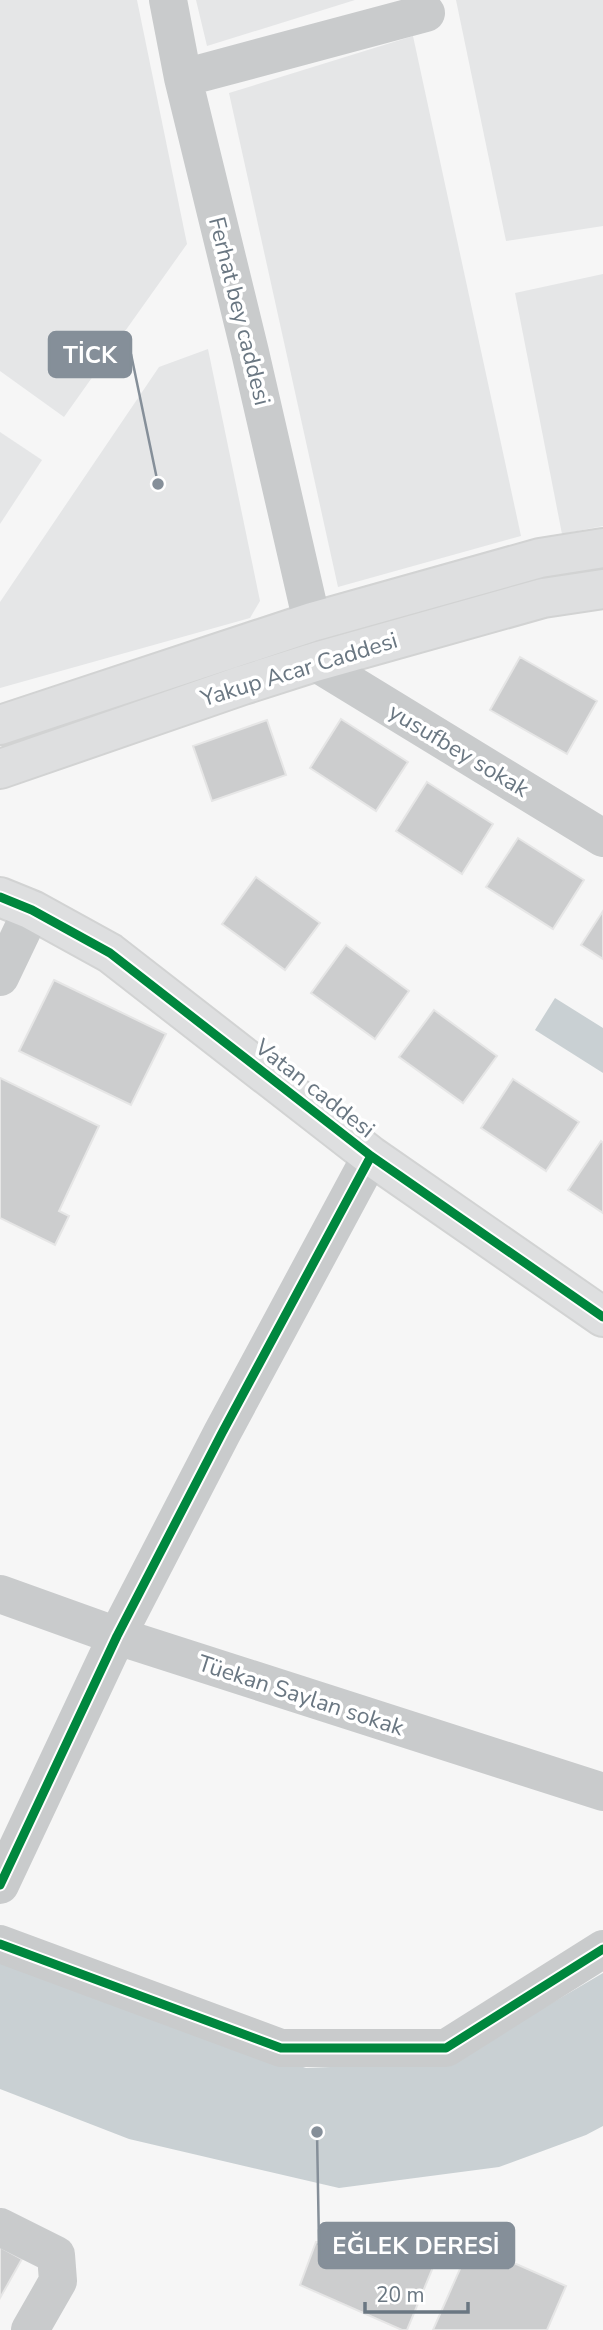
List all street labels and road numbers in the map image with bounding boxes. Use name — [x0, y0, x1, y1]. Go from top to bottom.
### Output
street label: Ferhat bey caddesi — [201, 214, 278, 409]
street label: Yakup Acar Caddesi — [196, 625, 401, 714]
street label: yusufbey sokak — [383, 696, 535, 805]
street label: Vatan caddesi — [248, 1031, 381, 1145]
street label: Tüekan Saylan sokak — [194, 1648, 408, 1744]

